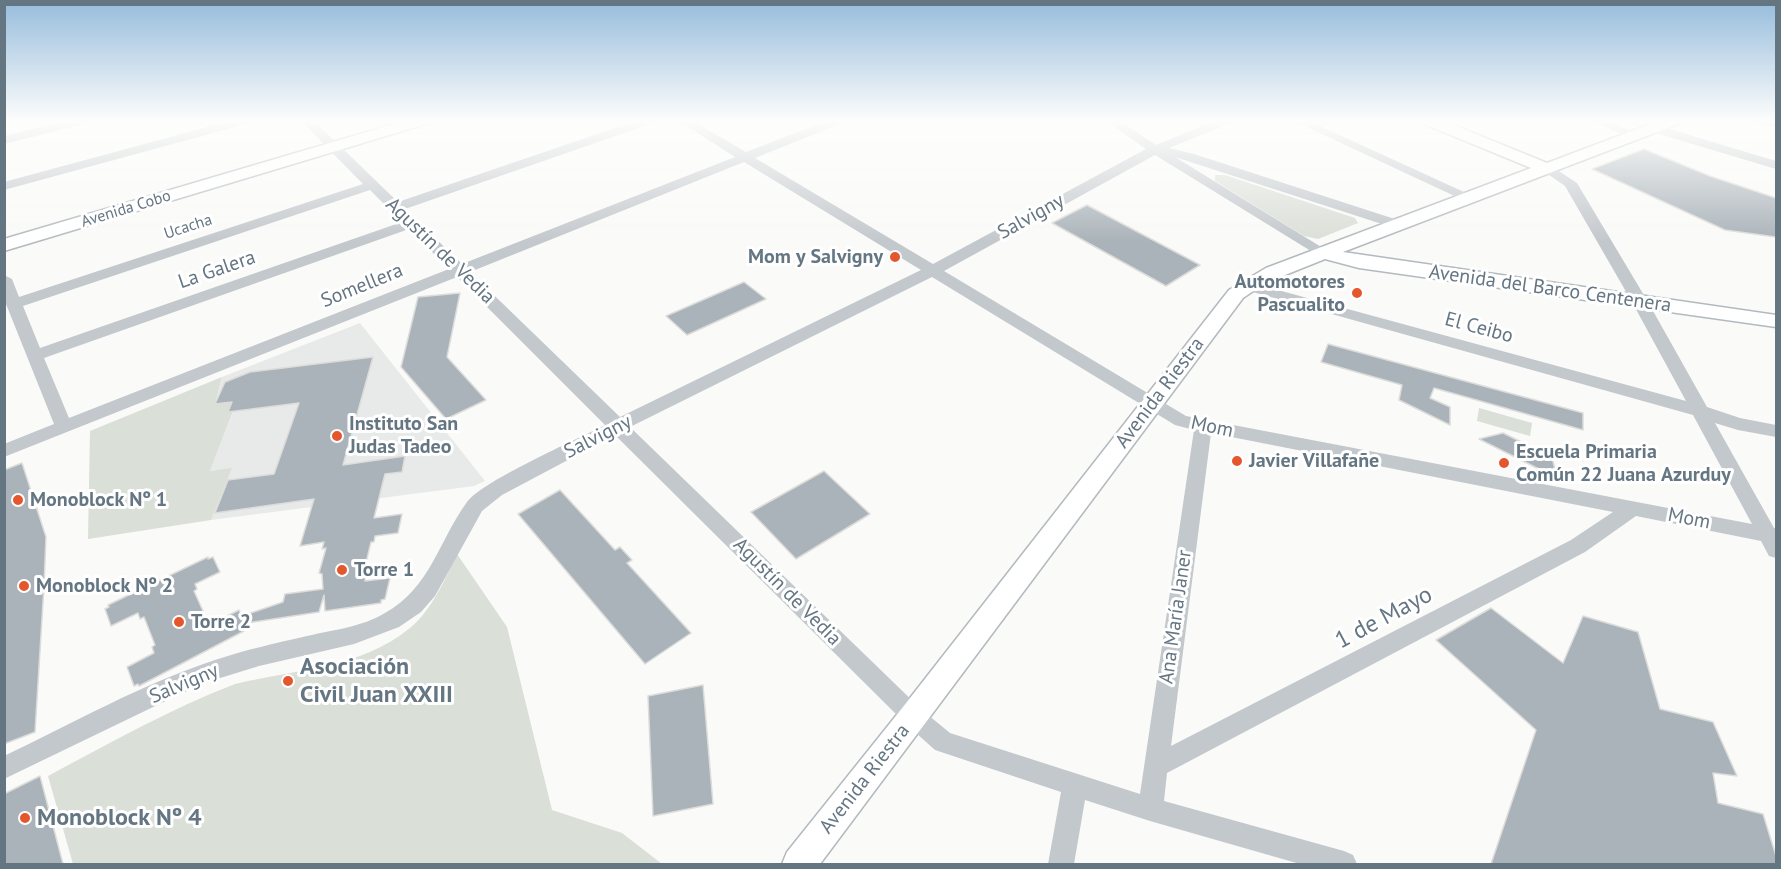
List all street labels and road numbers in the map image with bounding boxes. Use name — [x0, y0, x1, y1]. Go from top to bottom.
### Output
street label: Avenida Cobo — [79, 186, 173, 232]
street label: Salvigny — [994, 189, 1068, 245]
street label: Agustín de Vedia — [380, 193, 500, 309]
street label: Ucacha — [162, 210, 214, 244]
street label: La Galera — [175, 246, 259, 294]
street label: Somellera — [317, 259, 407, 313]
street label: Avenida del Barco Centenera — [1427, 260, 1673, 318]
street label: El Ceibo — [1442, 307, 1516, 349]
street label: Avenida Riestra — [1111, 333, 1209, 453]
street label: Salvigny — [560, 410, 636, 464]
street label: Mom — [1189, 411, 1235, 443]
street label: Mom — [1666, 503, 1712, 535]
street label: Agustín de Vedia — [728, 533, 846, 651]
street label: Ana María Janer — [1155, 549, 1197, 685]
street label: 1 de Mayo — [1331, 580, 1437, 656]
street label: Salvigny — [146, 659, 222, 709]
street label: Avenida Riestra — [815, 720, 915, 838]

